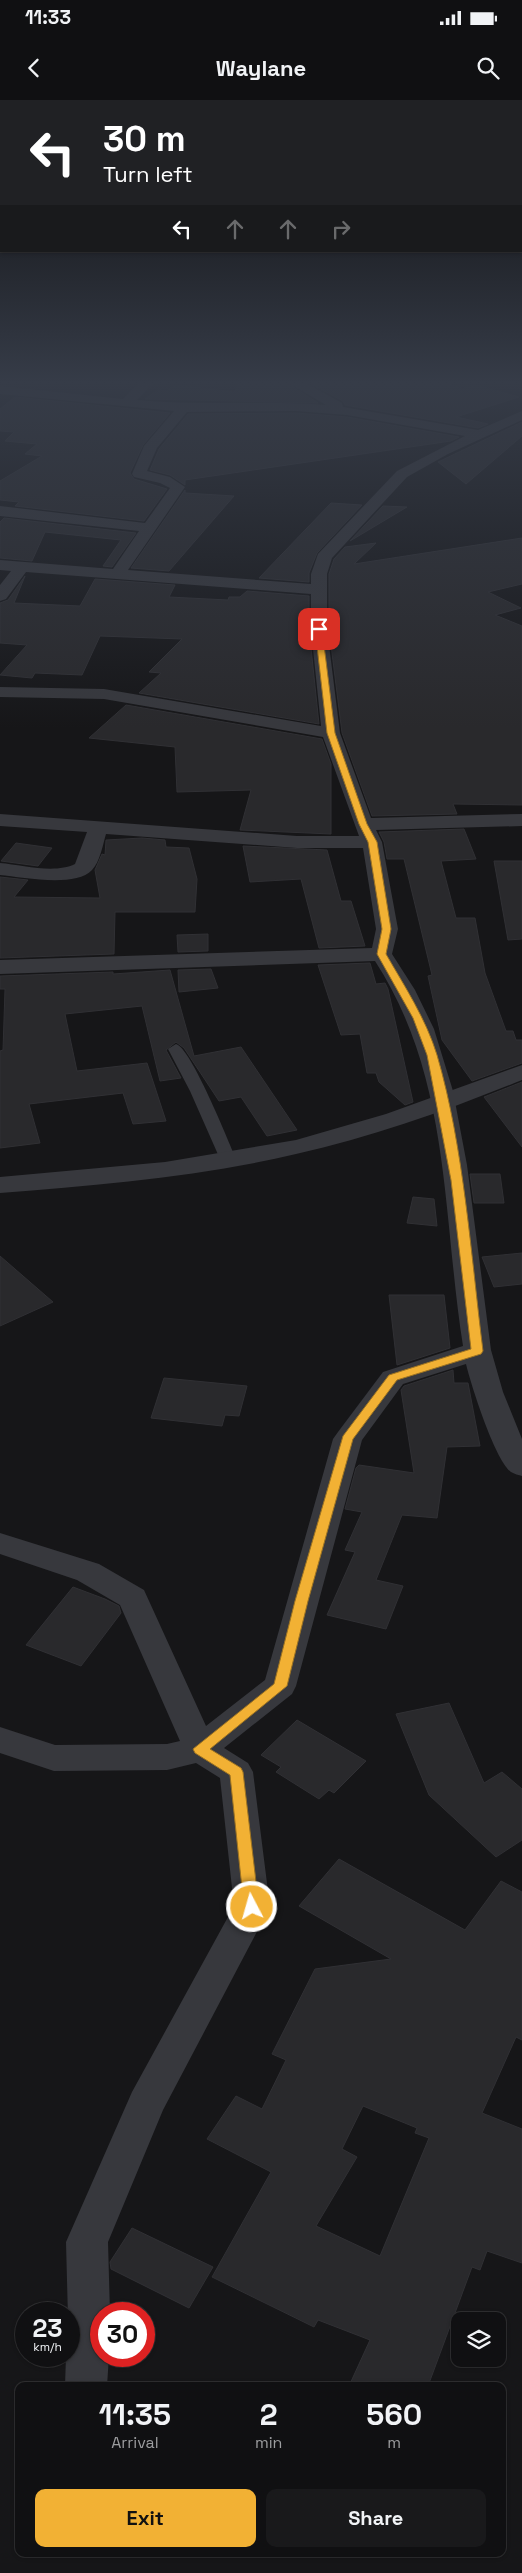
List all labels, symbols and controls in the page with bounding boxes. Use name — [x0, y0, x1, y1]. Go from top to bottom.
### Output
text: 11:33 — [25, 5, 71, 30]
icon: back — [20, 54, 48, 82]
text: Waylane — [216, 54, 306, 82]
icon: search — [474, 54, 502, 82]
text: 30 m — [103, 117, 186, 161]
icon: left — [20, 120, 85, 185]
text: Turn left — [103, 160, 193, 188]
icon: left — [168, 215, 196, 243]
icon: ahead — [221, 215, 249, 243]
icon: ahead — [274, 215, 302, 243]
icon: right — [327, 215, 355, 243]
pin — [298, 608, 340, 650]
icon: arrive — [305, 615, 333, 643]
position arrow — [225, 1880, 277, 1932]
speed limit sign: 30 — [90, 2302, 155, 2367]
text: 23 — [32, 2312, 63, 2344]
map controls — [451, 2312, 506, 2367]
button: layers — [451, 2312, 506, 2367]
text: km/h — [33, 2339, 62, 2355]
text: 11:35 — [99, 2395, 171, 2434]
text: 2 — [260, 2395, 278, 2434]
text: 560 — [366, 2395, 422, 2434]
text: Arrival — [111, 2432, 159, 2453]
text: min — [255, 2432, 282, 2453]
text: m — [387, 2432, 401, 2453]
button: Exit — [35, 2489, 256, 2547]
button: Share — [266, 2489, 486, 2547]

